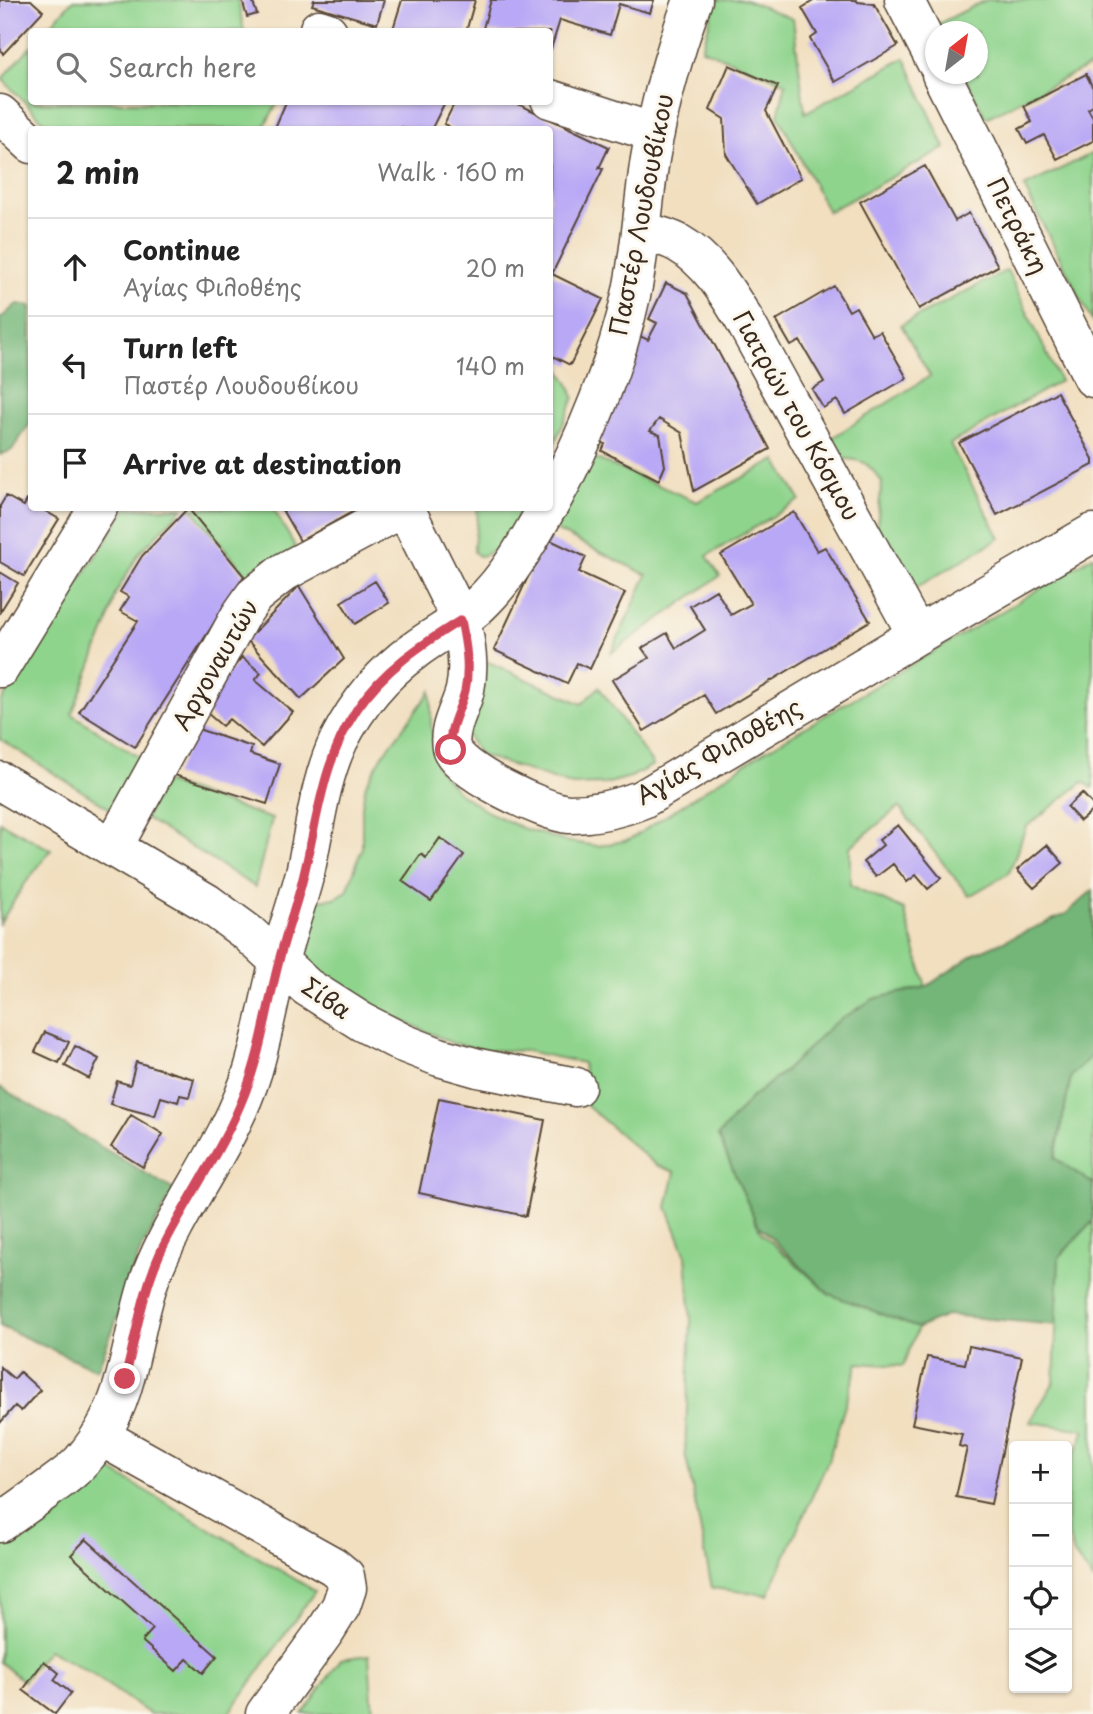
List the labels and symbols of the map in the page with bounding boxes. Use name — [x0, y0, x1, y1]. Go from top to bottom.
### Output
north arrow — [925, 21, 988, 84]
street label: Παστέρ Λουδουβίκου — [599, 90, 681, 339]
street label: Πετράκη — [979, 171, 1058, 280]
street label: Γιατρών του Κόσμου — [725, 303, 870, 527]
street label: Αργοναυτών — [162, 592, 266, 736]
street label: Αγίας Φιλοθέης — [628, 688, 808, 812]
route start — [435, 734, 466, 765]
street label: Σίβα — [295, 968, 359, 1027]
route end — [109, 1363, 140, 1394]

